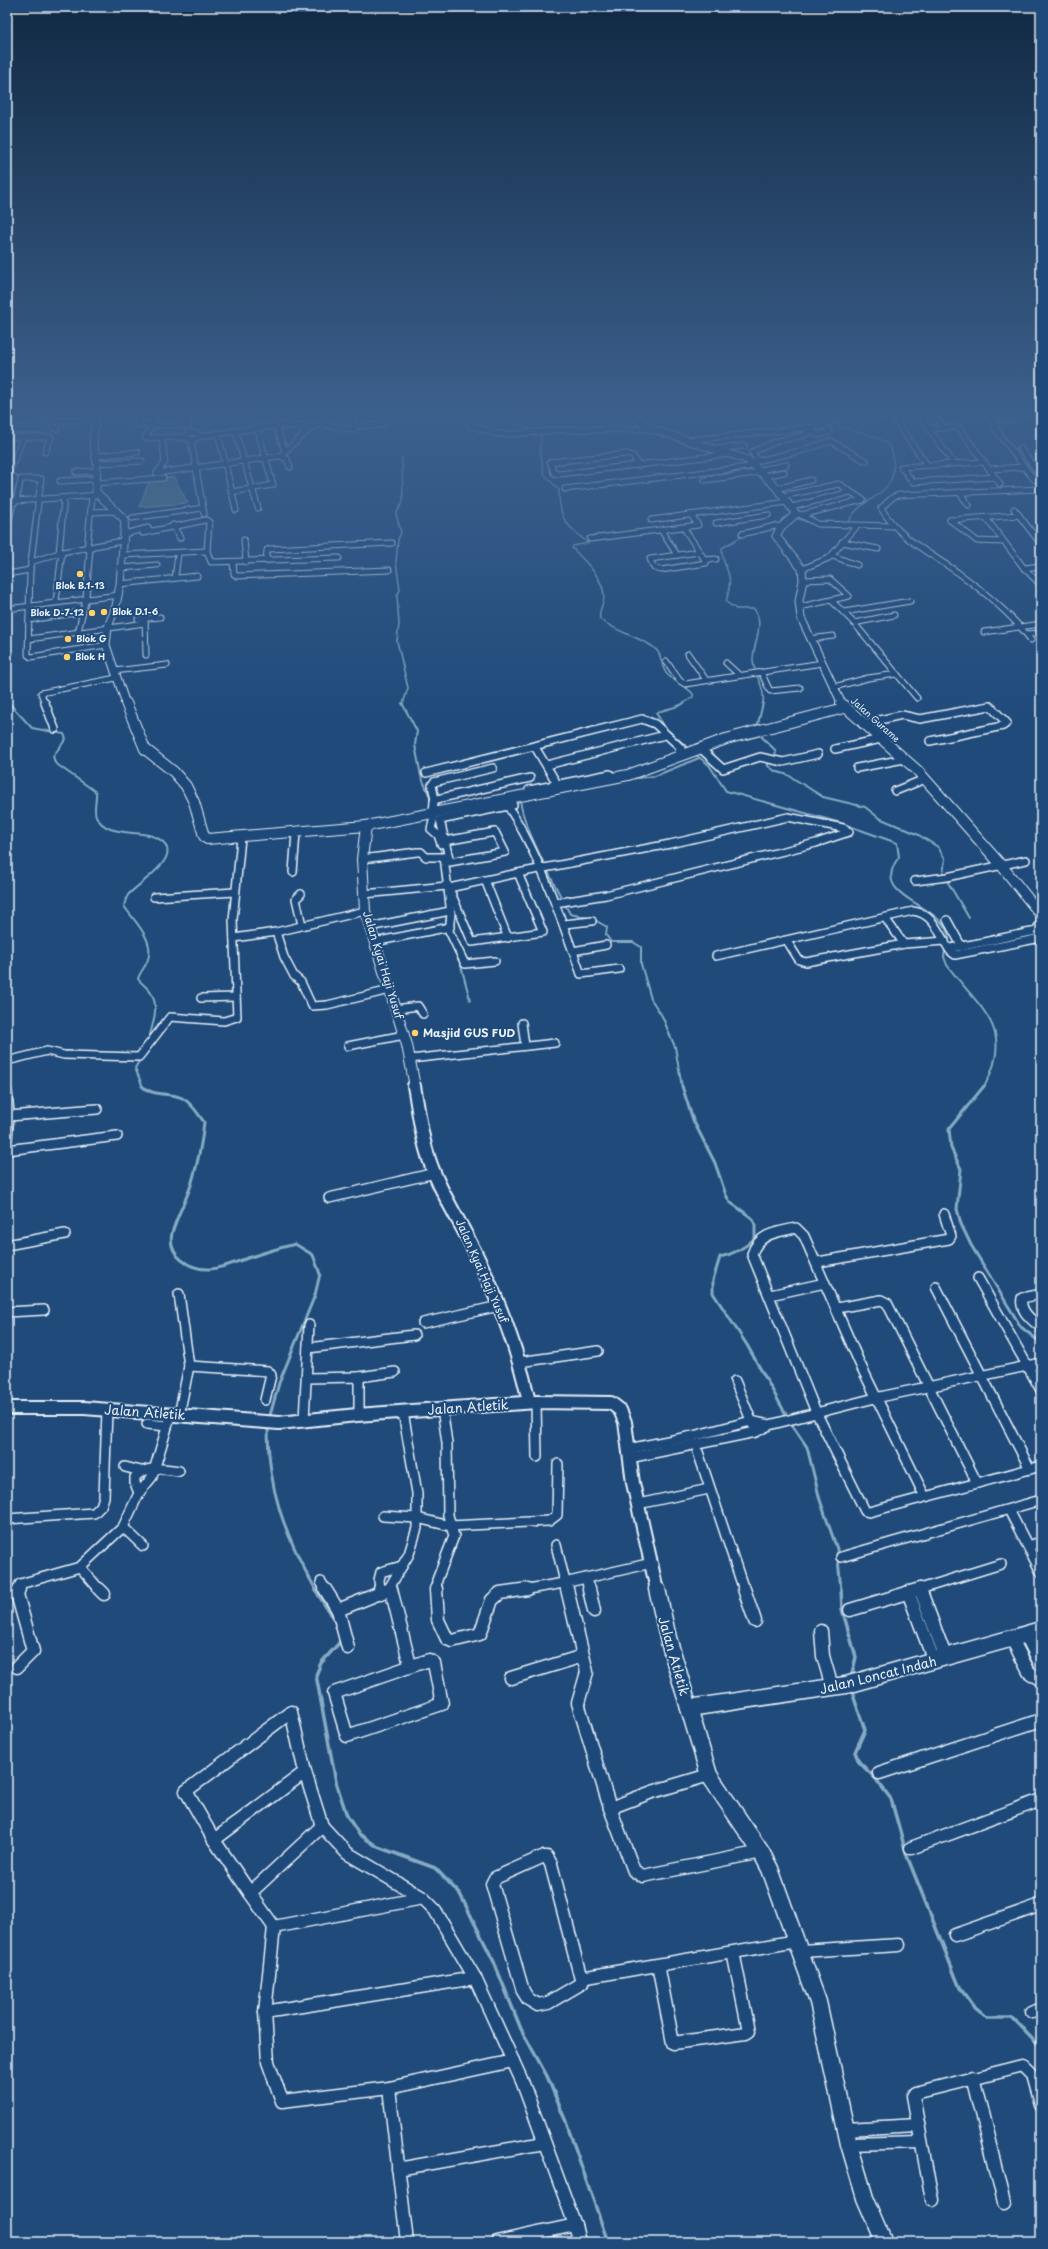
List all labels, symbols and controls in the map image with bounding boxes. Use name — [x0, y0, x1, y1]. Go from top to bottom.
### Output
marker: Blok B.1-13 — [75, 569, 85, 579]
place label: Blok B.1-13 — [55, 578, 105, 592]
place label: Blok D.1-6 — [112, 604, 159, 618]
place label: Blok D-7-12 — [30, 605, 85, 619]
marker: Blok D.1-6 — [99, 607, 109, 617]
marker: Blok D-7-12 — [87, 608, 97, 618]
place label: Blok G — [76, 631, 107, 645]
marker: Blok G — [63, 634, 73, 644]
place label: Blok H — [75, 649, 105, 663]
marker: Blok H — [62, 652, 72, 662]
street label: Jalan Gurame — [848, 693, 904, 745]
street label: Jalan Kyai Haji Yusuf — [359, 909, 408, 1022]
place label: Masjid GUS FUD — [423, 1024, 516, 1041]
marker: Masjid GUS FUD — [410, 1028, 420, 1038]
street label: Jalan Kyai Haji Yusuf — [452, 1216, 514, 1327]
street label: Jalan Atletik — [427, 1394, 509, 1419]
street label: Jalan Atletik — [104, 1399, 186, 1424]
street label: Jalan Atletik — [654, 1614, 695, 1698]
street label: Jalan Loncat Indah — [817, 1651, 938, 1698]

